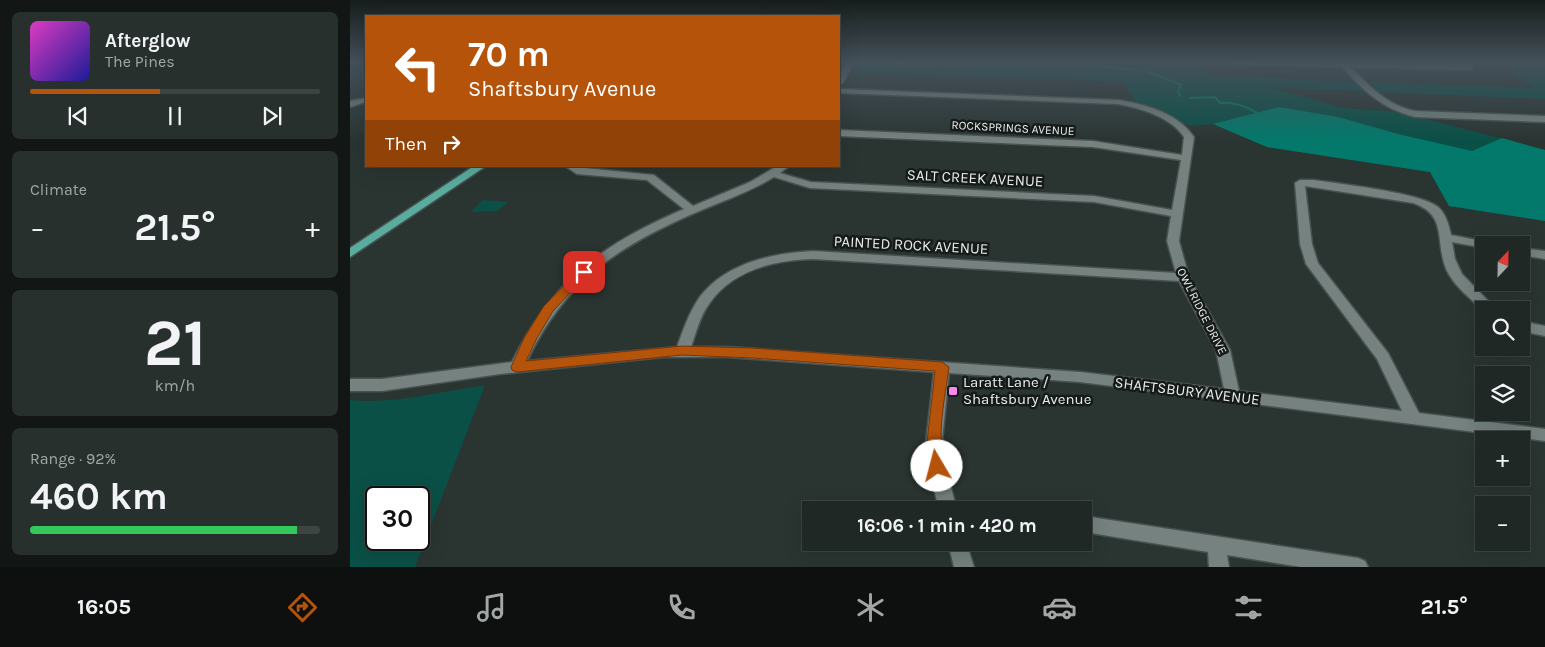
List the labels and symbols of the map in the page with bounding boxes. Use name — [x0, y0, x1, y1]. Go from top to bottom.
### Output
street label: ROCKSPRINGS AVENUE — [951, 118, 1075, 138]
street label: SALT CREEK AVENUE — [906, 165, 1044, 191]
street label: PAINTED ROCK AVENUE — [833, 232, 989, 258]
north arrow — [1475, 236, 1530, 291]
pin — [563, 251, 605, 293]
street label: OWL RIDGE DRIVE — [1174, 265, 1230, 357]
place label: Laratt Lane / Shaftsbury Avenue — [963, 373, 1091, 408]
street label: SHAFTSBURY AVENUE — [1114, 373, 1260, 409]
marker: Laratt Lane / Shaftsbury Avenue — [947, 385, 959, 397]
position arrow — [910, 439, 962, 491]
speed limit sign: 30 — [365, 486, 430, 551]

